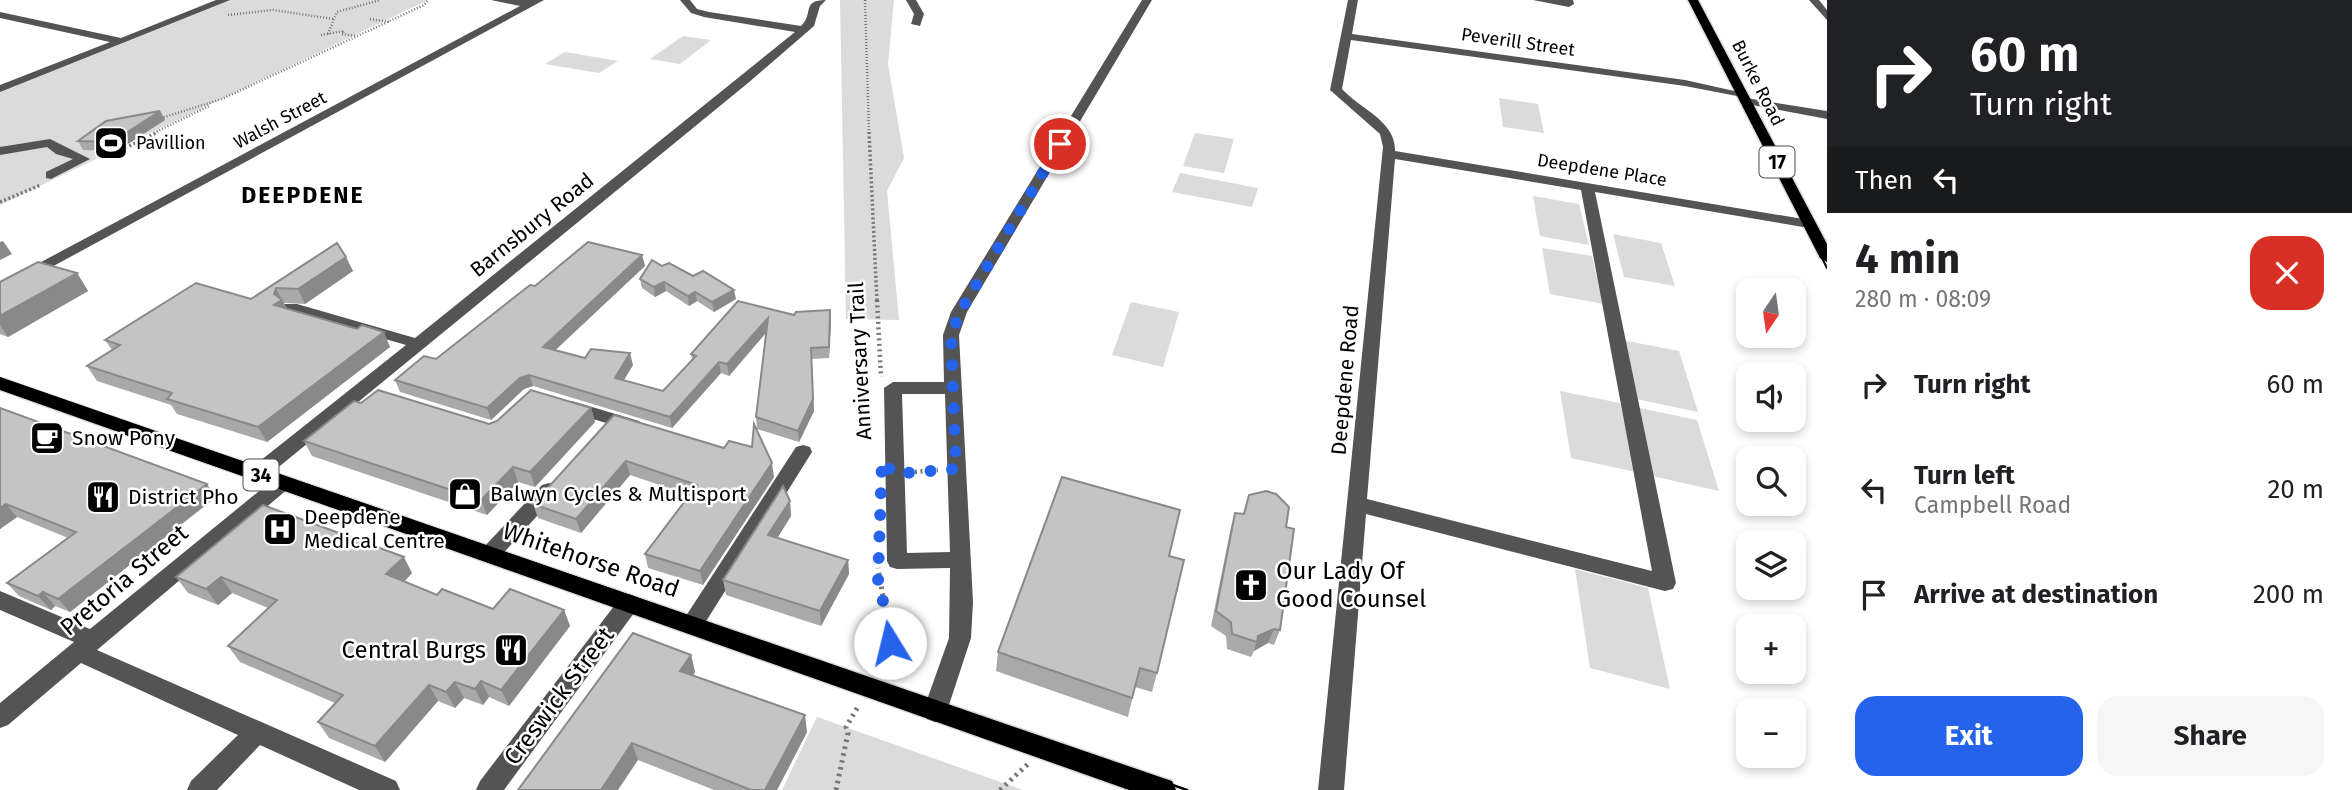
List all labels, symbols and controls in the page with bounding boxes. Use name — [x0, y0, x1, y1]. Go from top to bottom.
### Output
street label: Peverill Street — [1460, 23, 1577, 61]
text: 60 m — [1970, 25, 2079, 84]
icon: right — [1855, 28, 1946, 119]
street label: Burke Road — [1727, 36, 1789, 130]
text: Turn right — [1970, 85, 2112, 123]
street label: Walsh Street — [230, 86, 331, 154]
pin — [1030, 114, 1090, 174]
sports icon: Pavillion — [92, 124, 130, 162]
icon: arrive — [1041, 125, 1079, 163]
place label: Pavillion — [136, 132, 206, 154]
road number: 17 — [1760, 146, 1795, 178]
street label: Deepdene Place — [1536, 149, 1668, 191]
icon: left — [1927, 161, 1965, 199]
text: Then — [1855, 165, 1913, 196]
street label: Barnsbury Road — [465, 167, 599, 283]
district label: DEEPDENE — [241, 181, 365, 209]
text: 4 min — [1855, 234, 1960, 284]
button: close — [2250, 236, 2324, 310]
north arrow — [1736, 278, 1806, 348]
map controls — [1736, 278, 1806, 768]
street label: Anniversary Trail — [843, 281, 877, 441]
text: 280 m · 08:09 — [1855, 285, 1991, 313]
street label: Deepdene Road — [1325, 304, 1365, 456]
button: sound — [1736, 362, 1806, 432]
icon: right — [1855, 366, 1893, 404]
text: Turn right — [1914, 369, 2031, 400]
text: 60 m — [2266, 369, 2324, 400]
cafe icon: Snow Pony — [28, 419, 66, 457]
place label: Snow Pony — [72, 425, 176, 451]
button: search — [1736, 446, 1806, 516]
road number: 34 — [244, 460, 278, 490]
text: Turn left — [1914, 460, 2015, 491]
icon: left — [1855, 471, 1893, 509]
text: 20 m — [2267, 474, 2324, 505]
shop icon: Balwyn Cycles & Multisport — [446, 475, 484, 513]
restaurant icon: District Pho — [84, 478, 122, 516]
place label: Balwyn Cycles & Multisport — [490, 481, 747, 507]
place label: District Pho — [128, 484, 238, 510]
text: Campbell Road — [1914, 491, 2071, 519]
place label: Deepdene Medical Centre — [304, 504, 445, 554]
hospital icon: Deepdene Medical Centre — [261, 510, 299, 548]
street label: Whitehorse Road — [499, 517, 683, 603]
street label: Pretoria Street — [54, 518, 194, 641]
button: layers — [1736, 530, 1806, 600]
place label: Our Lady Of Good Counsel — [1276, 557, 1426, 613]
church icon: Our Lady Of Good Counsel — [1232, 566, 1270, 604]
icon: arrive — [1855, 576, 1893, 614]
text: Arrive at destination — [1914, 579, 2158, 610]
text: 200 m — [2253, 579, 2324, 610]
position arrow — [853, 606, 927, 680]
button: + — [1736, 614, 1806, 684]
street label: Creswick Street — [498, 621, 620, 770]
restaurant icon: Central Burgs — [492, 631, 530, 669]
place label: Central Burgs — [342, 636, 486, 664]
button: Exit — [1855, 696, 2083, 776]
button: Share — [2097, 696, 2324, 776]
button: − — [1736, 698, 1806, 768]

